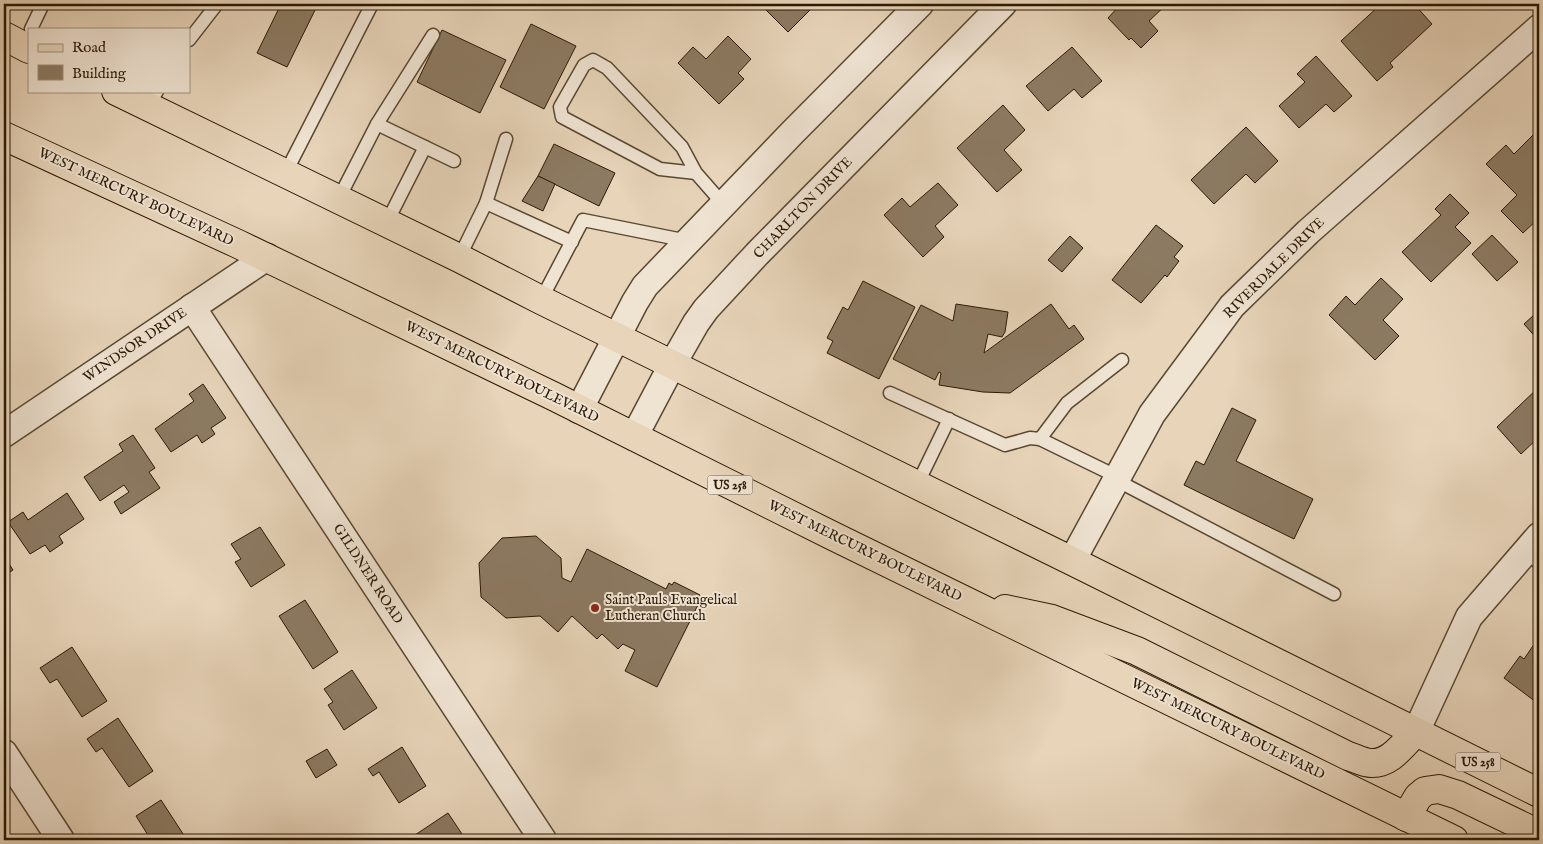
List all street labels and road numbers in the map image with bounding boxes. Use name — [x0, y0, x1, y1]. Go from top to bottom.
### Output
street label: WEST MERCURY BOULEVARD — [35, 144, 237, 250]
street label: CHARLTON DRIVE — [750, 153, 856, 263]
street label: RIVERDALE DRIVE — [1220, 213, 1329, 322]
street label: WINDSOR DRIVE — [80, 303, 191, 386]
street label: WEST MERCURY BOULEVARD — [402, 317, 602, 427]
road number: US 258 — [708, 476, 752, 494]
street label: WEST MERCURY BOULEVARD — [765, 496, 965, 606]
street label: GILDNER ROAD — [329, 520, 407, 628]
street label: WEST MERCURY BOULEVARD — [1128, 674, 1328, 784]
road number: US 258 — [1456, 752, 1500, 772]

